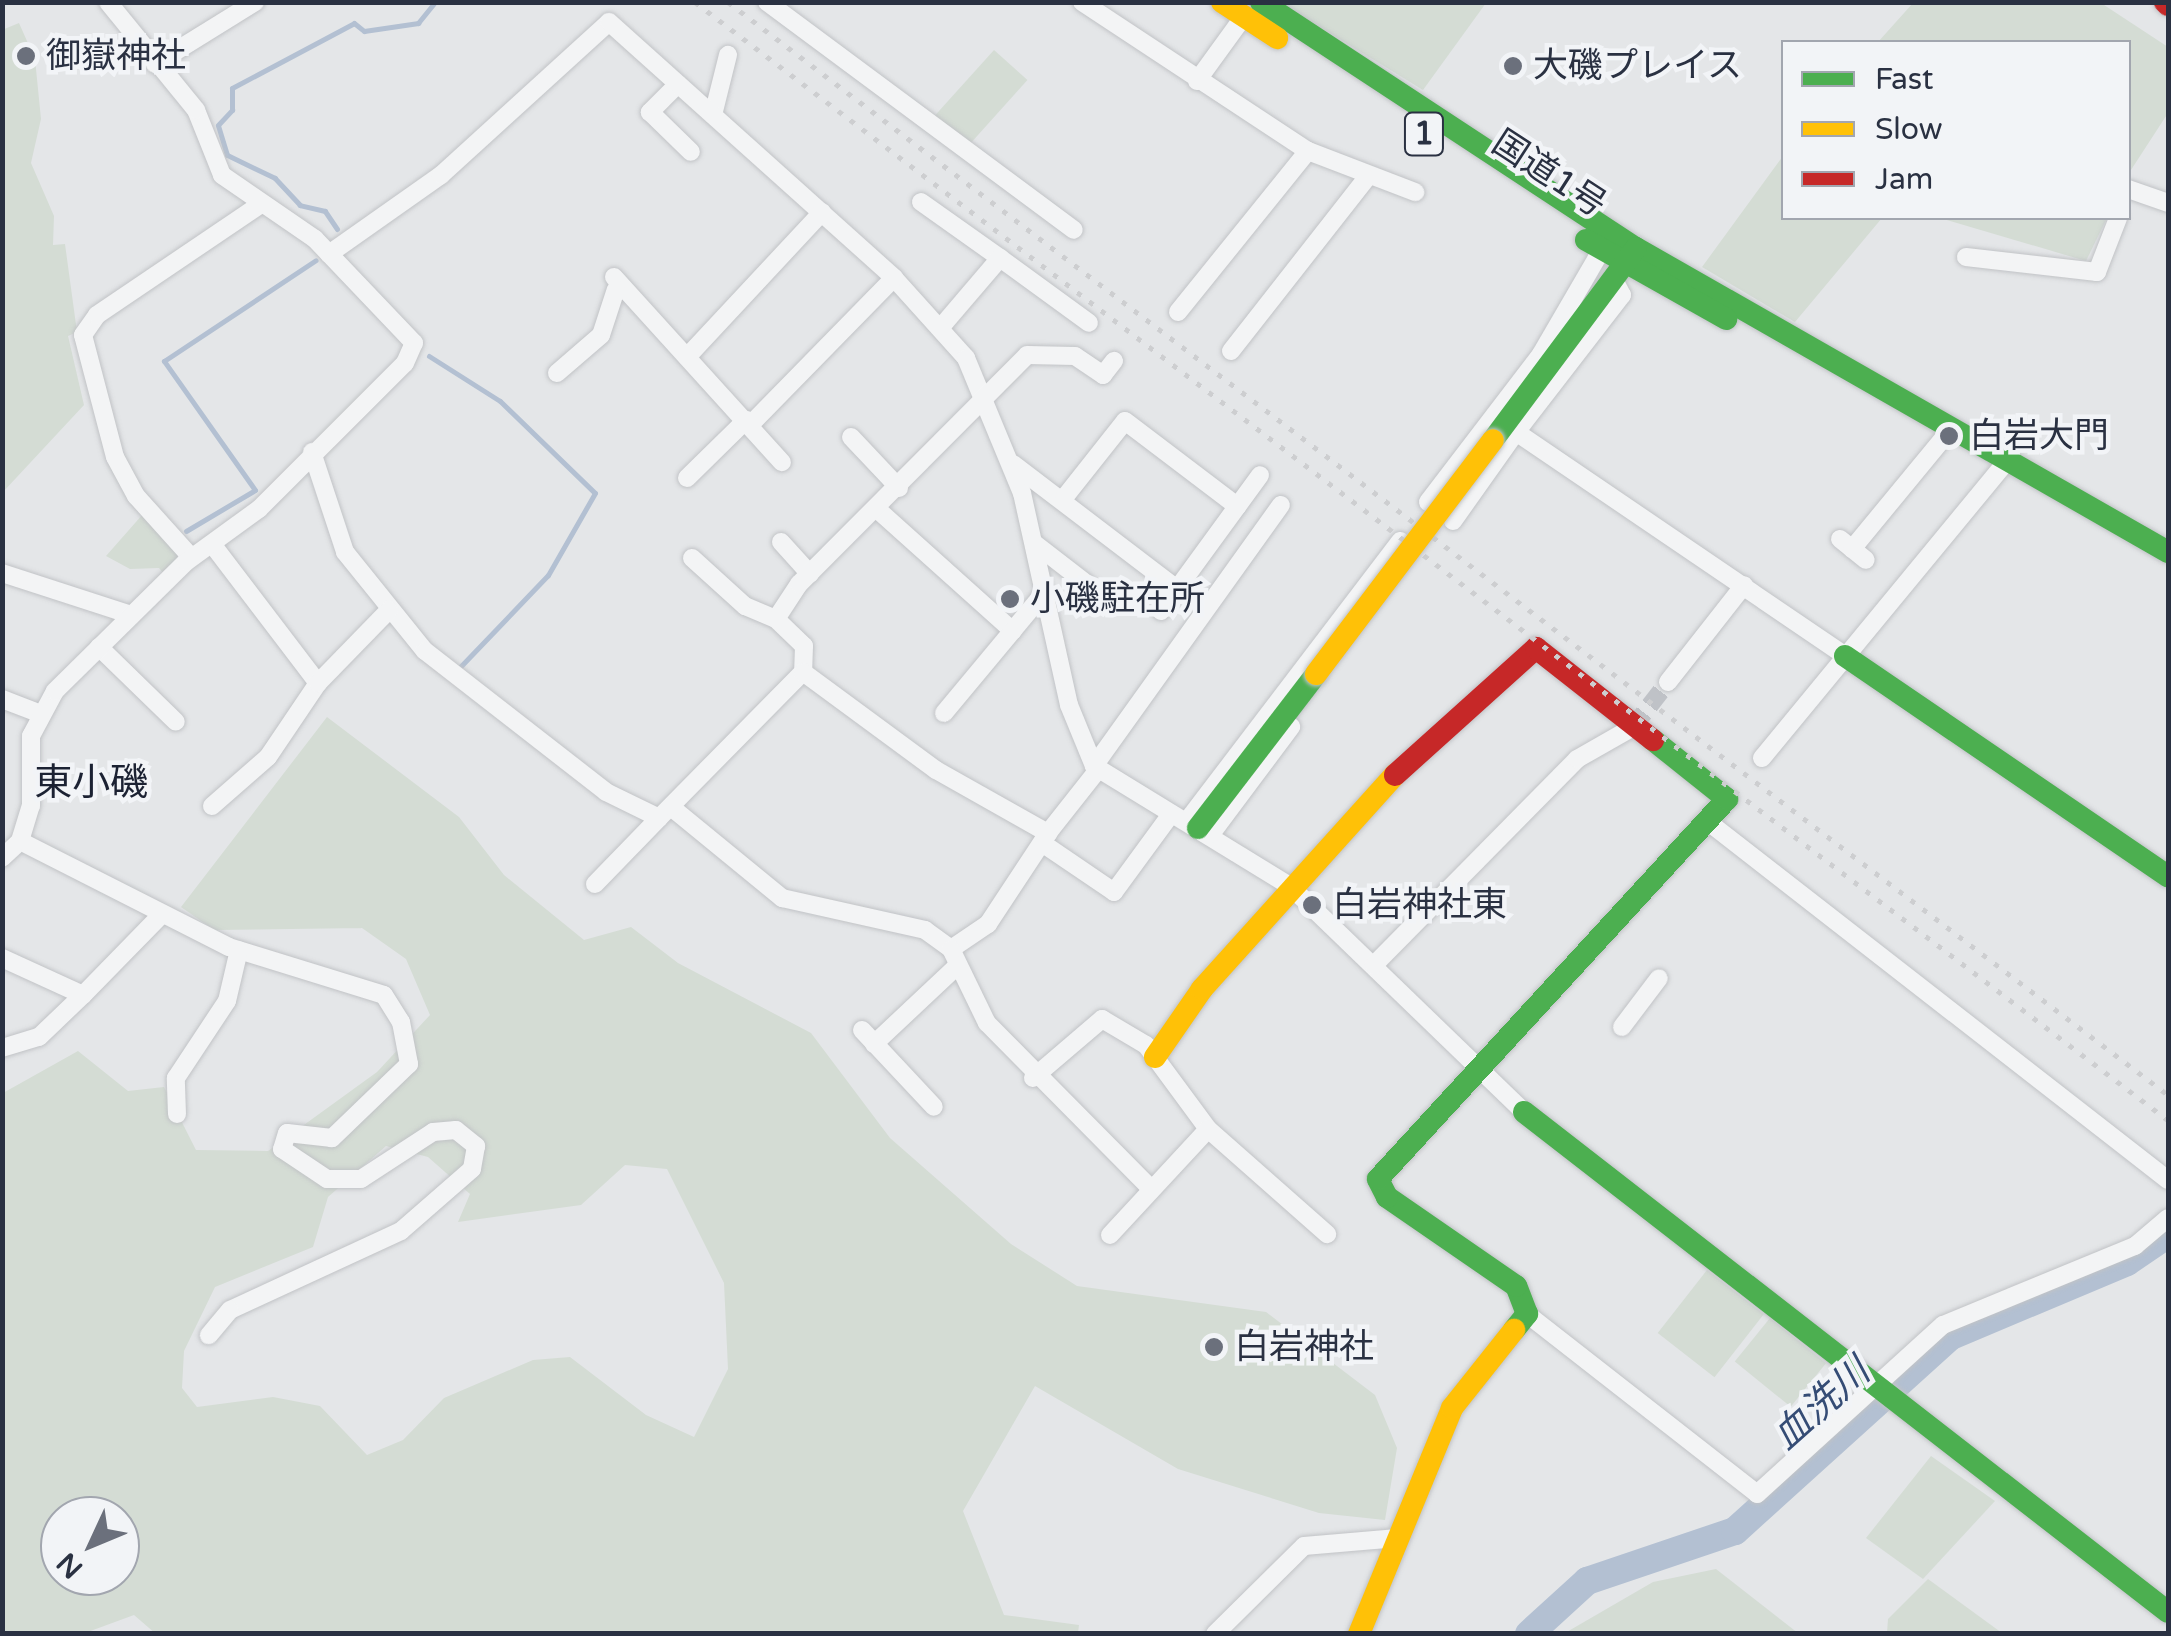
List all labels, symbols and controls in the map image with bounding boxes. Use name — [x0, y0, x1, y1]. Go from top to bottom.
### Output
place label: 御嶽神社 — [46, 35, 186, 77]
legend — [1781, 40, 2131, 220]
marker: 御嶽神社 — [15, 45, 37, 67]
place label: 大磯プレイス — [1533, 45, 1743, 87]
marker: 大磯プレイス — [1502, 55, 1524, 77]
text: Fast — [1875, 61, 1934, 98]
road number: 1 — [1402, 107, 1446, 161]
text: Slow — [1875, 111, 1943, 148]
street label: 国道1号 — [1484, 122, 1614, 226]
text: Jam — [1875, 161, 1933, 198]
place label: 白岩大門 — [1969, 415, 2109, 457]
marker: 白岩大門 — [1938, 425, 1960, 447]
place label: 小磯駐在所 — [1030, 578, 1205, 620]
marker: 小磯駐在所 — [999, 588, 1021, 610]
district label: 東小磯 — [34, 761, 148, 807]
place label: 白岩神社東 — [1332, 884, 1507, 926]
marker: 白岩神社東 — [1301, 894, 1323, 916]
place label: 白岩神社 — [1234, 1326, 1374, 1368]
marker: 白岩神社 — [1203, 1336, 1225, 1358]
water label: 血洗川 — [1764, 1350, 1880, 1460]
north arrow — [40, 1496, 140, 1596]
text: N — [50, 1546, 90, 1585]

